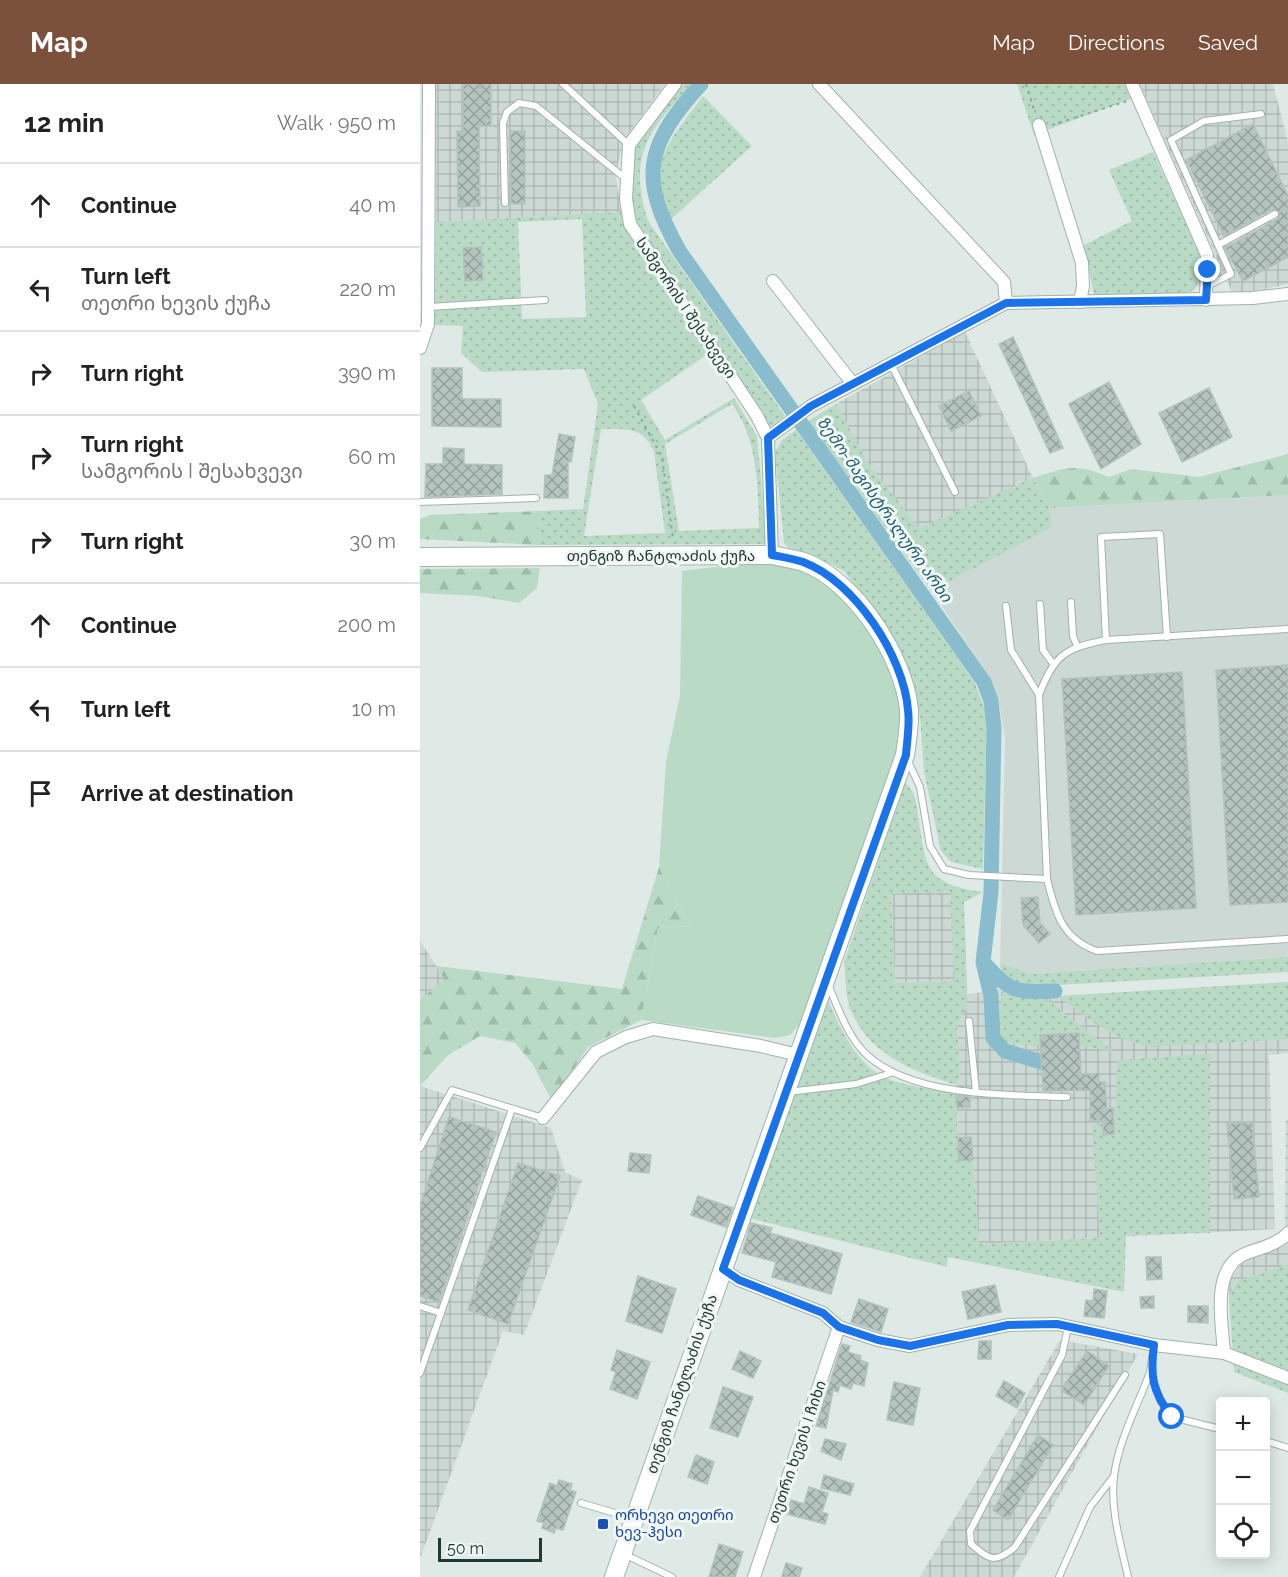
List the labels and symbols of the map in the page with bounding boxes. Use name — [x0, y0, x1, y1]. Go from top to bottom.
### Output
street label: სამგორის I შესახვევი — [632, 234, 740, 382]
route end — [1194, 256, 1220, 282]
water label: ზემო-მაგისტრალური არხი — [813, 413, 956, 606]
street label: თენგიზ ჩანტლაძის ქუჩა — [567, 547, 755, 565]
street label: თენგიზ ჩანტლაძის ქუჩა — [643, 1292, 721, 1476]
street label: თეთრი ხევის I ჩიხი — [764, 1378, 830, 1526]
route start — [1158, 1403, 1184, 1429]
place label: ორხევი თეთრი ხევ-ჰესი — [615, 1506, 734, 1541]
marker: ორხევი თეთრი ხევ-ჰესი — [596, 1517, 610, 1531]
scale bar — [438, 1535, 542, 1562]

